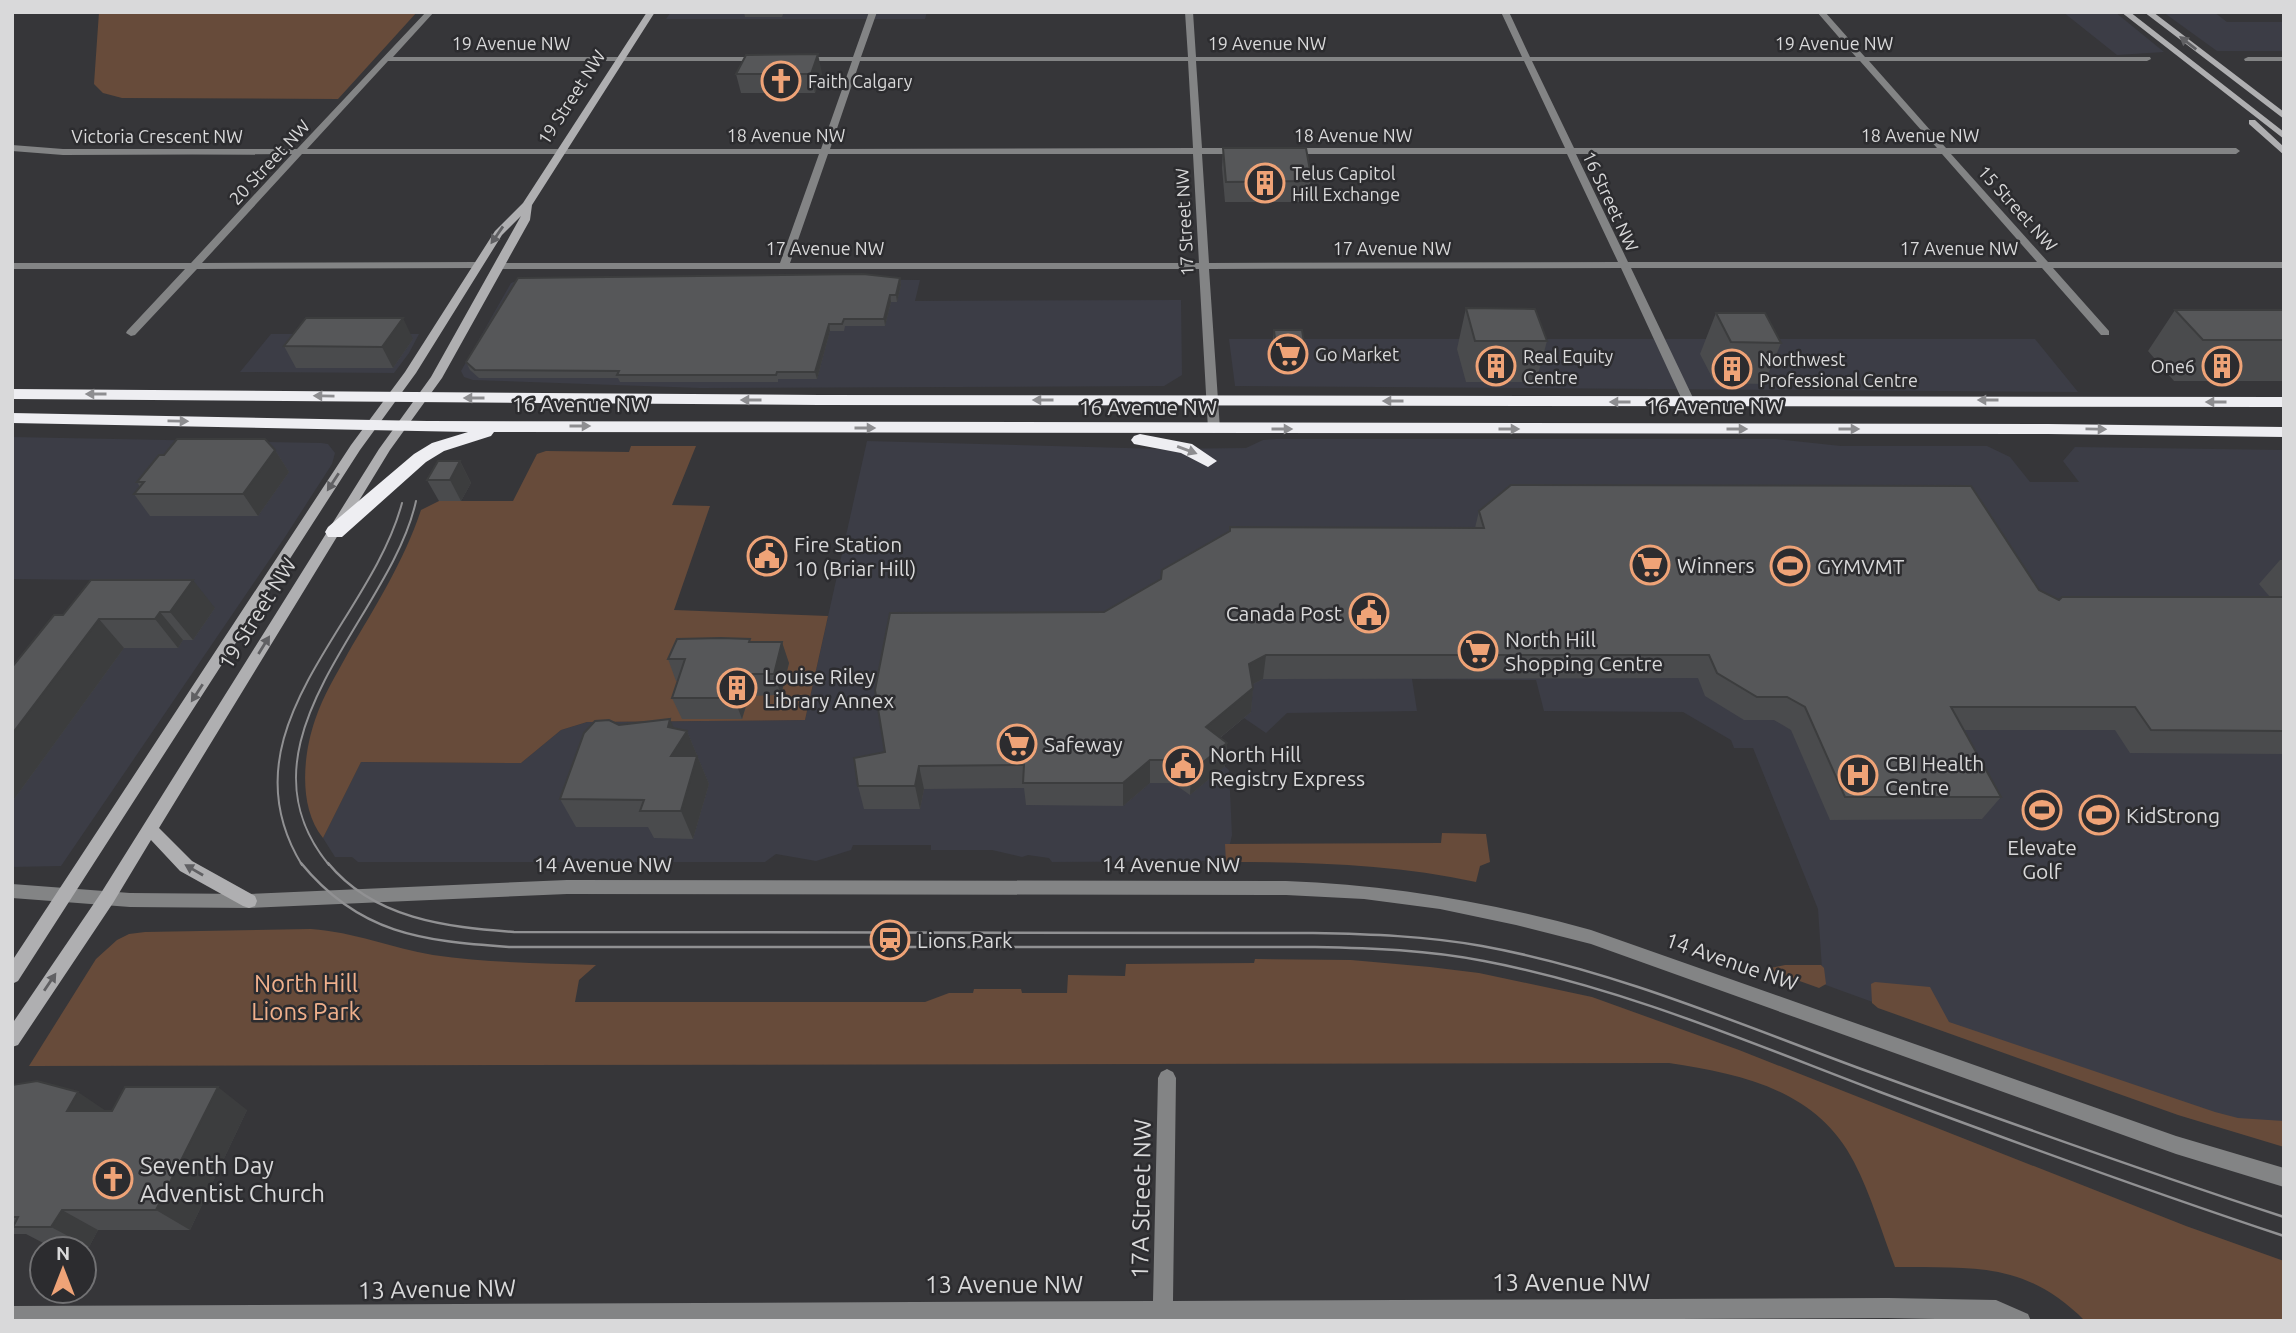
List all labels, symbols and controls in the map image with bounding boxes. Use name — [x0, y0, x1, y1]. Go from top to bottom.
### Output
street label: 19 Avenue NW — [452, 33, 571, 53]
street label: 19 Avenue NW — [1208, 33, 1327, 53]
street label: 19 Avenue NW — [1775, 33, 1894, 53]
one-way arrow — [2179, 37, 2197, 51]
street label: 19 Street NW — [533, 46, 609, 148]
church icon: Faith Calgary — [760, 60, 802, 102]
place label: Faith Calgary — [808, 71, 913, 91]
street label: 20 Street NW — [225, 115, 313, 208]
street label: 18 Avenue NW — [727, 125, 846, 145]
street label: 18 Avenue NW — [1294, 125, 1413, 145]
street label: 18 Avenue NW — [1861, 125, 1980, 145]
street label: Victoria Crescent NW — [71, 126, 243, 146]
street label: 16 Street NW — [1579, 148, 1643, 255]
street label: 15 Street NW — [1974, 161, 2062, 255]
building icon: Telus Capitol Hill Exchange — [1244, 162, 1286, 204]
place label: Telus Capitol Hill Exchange — [1292, 163, 1400, 204]
street label: 17 Street NW — [1171, 167, 1197, 277]
one-way arrow — [490, 226, 504, 244]
street label: 17 Avenue NW — [766, 238, 885, 258]
street label: 17 Avenue NW — [1333, 238, 1452, 258]
street label: 17 Avenue NW — [1900, 238, 2019, 258]
supermarket icon: Go Market — [1267, 333, 1309, 375]
place label: Go Market — [1315, 344, 1399, 364]
building icon: Real Equity Centre — [1475, 345, 1517, 387]
building icon: One6 — [2201, 345, 2243, 387]
place label: Real Equity Centre — [1523, 346, 1614, 387]
building icon: Northwest Professional Centre — [1711, 348, 1753, 390]
place label: Northwest Professional Centre — [1759, 349, 1918, 390]
place label: One6 — [2151, 356, 2195, 376]
one-way arrow — [85, 388, 107, 400]
one-way arrow — [313, 390, 335, 402]
one-way arrow — [463, 392, 485, 404]
street label: 16 Avenue NW — [512, 392, 650, 416]
one-way arrow — [739, 394, 761, 405]
street label: 16 Avenue NW — [1646, 394, 1784, 418]
one-way arrow — [1977, 394, 1999, 406]
one-way arrow — [1032, 395, 1054, 406]
street label: 16 Avenue NW — [1079, 395, 1217, 419]
one-way arrow — [1382, 396, 1404, 407]
one-way arrow — [1609, 396, 1631, 408]
one-way arrow — [2204, 396, 2226, 408]
one-way arrow — [168, 415, 190, 427]
one-way arrow — [569, 421, 591, 432]
one-way arrow — [854, 423, 876, 434]
one-way arrow — [1271, 423, 1293, 435]
one-way arrow — [1499, 423, 1521, 435]
one-way arrow — [1726, 423, 1748, 435]
one-way arrow — [1838, 423, 1860, 435]
one-way arrow — [2086, 424, 2108, 435]
one-way arrow — [1177, 445, 1198, 456]
one-way arrow — [327, 472, 340, 491]
place label: Fire Station 10 (Briar Hill) — [794, 532, 916, 580]
public building icon: Fire Station 10 (Briar Hill) — [746, 535, 788, 577]
supermarket icon: Winners — [1629, 544, 1671, 586]
sports icon: GYMVMT — [1769, 545, 1811, 587]
street label: 19 Street NW — [213, 553, 301, 673]
place label: Winners — [1677, 553, 1755, 577]
place label: GYMVMT — [1817, 554, 1905, 578]
public building icon: Canada Post — [1348, 592, 1390, 634]
place label: Canada Post — [1226, 601, 1342, 625]
place label: North Hill Shopping Centre — [1505, 627, 1663, 675]
supermarket icon: North Hill Shopping Centre — [1457, 630, 1499, 672]
one-way arrow — [257, 636, 270, 655]
place label: Louise Riley Library Annex — [764, 664, 894, 712]
building icon: Louise Riley Library Annex — [716, 667, 758, 709]
one-way arrow — [190, 684, 203, 703]
supermarket icon: Safeway — [996, 723, 1038, 765]
place label: Safeway — [1044, 732, 1123, 756]
place label: North Hill Registry Express — [1210, 742, 1365, 790]
public building icon: North Hill Registry Express — [1162, 745, 1204, 787]
place label: CBI Health Centre — [1885, 751, 1984, 799]
hospital icon: CBI Health Centre — [1837, 754, 1879, 796]
sports icon: Elevate Golf — [2021, 789, 2063, 831]
sports icon: KidStrong — [2078, 794, 2120, 836]
place label: KidStrong — [2126, 803, 2220, 827]
place label: Elevate Golf — [2007, 835, 2077, 883]
street label: 14 Avenue NW — [534, 852, 672, 876]
street label: 14 Avenue NW — [1102, 852, 1240, 876]
one-way arrow — [185, 864, 204, 877]
station icon: Lions Park — [869, 919, 911, 961]
street label: 14 Avenue NW — [1663, 927, 1801, 995]
place label: Lions Park — [917, 928, 1013, 952]
park label: North Hill Lions Park — [251, 970, 361, 1025]
one-way arrow — [43, 973, 56, 992]
street label: 17A Street NW — [1126, 1119, 1156, 1279]
place label: Seventh Day Adventist Church — [140, 1152, 325, 1207]
church icon: Seventh Day Adventist Church — [92, 1158, 134, 1200]
north arrow — [28, 1235, 98, 1305]
text: N — [56, 1242, 70, 1264]
street label: 13 Avenue NW — [1492, 1269, 1650, 1296]
street label: 13 Avenue NW — [925, 1271, 1083, 1298]
street label: 13 Avenue NW — [358, 1274, 516, 1304]

